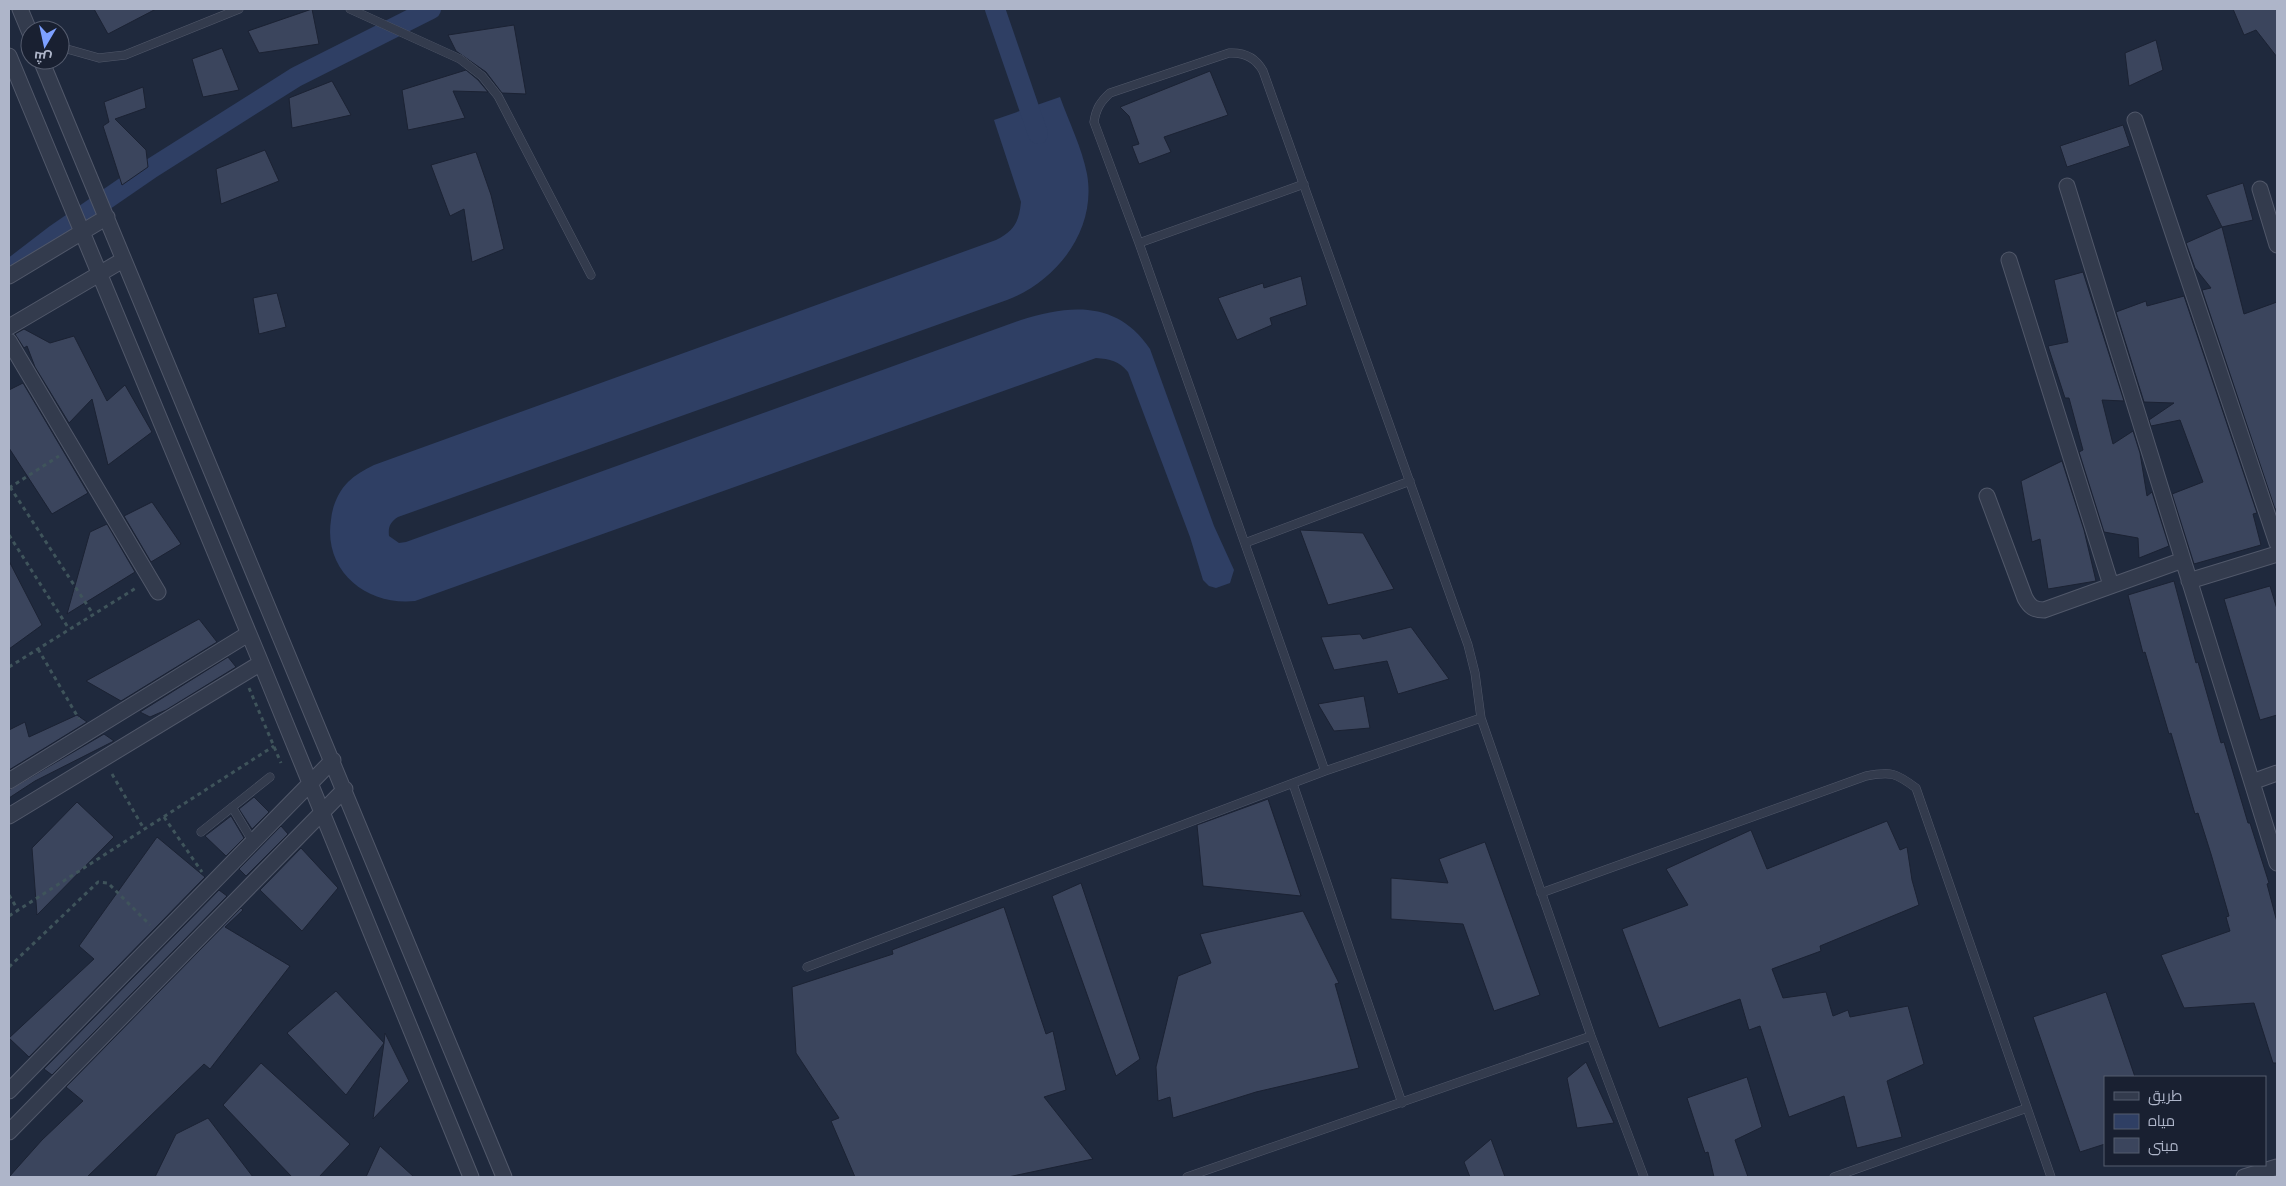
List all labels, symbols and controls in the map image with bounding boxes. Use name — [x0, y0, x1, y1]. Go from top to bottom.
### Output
north arrow — [20, 20, 70, 70]
text: ش — [33, 48, 53, 67]
legend — [2104, 1076, 2266, 1166]
text: طريق — [2148, 1087, 2182, 1106]
text: مياه — [2148, 1112, 2175, 1130]
text: مبنى — [2148, 1137, 2179, 1156]

